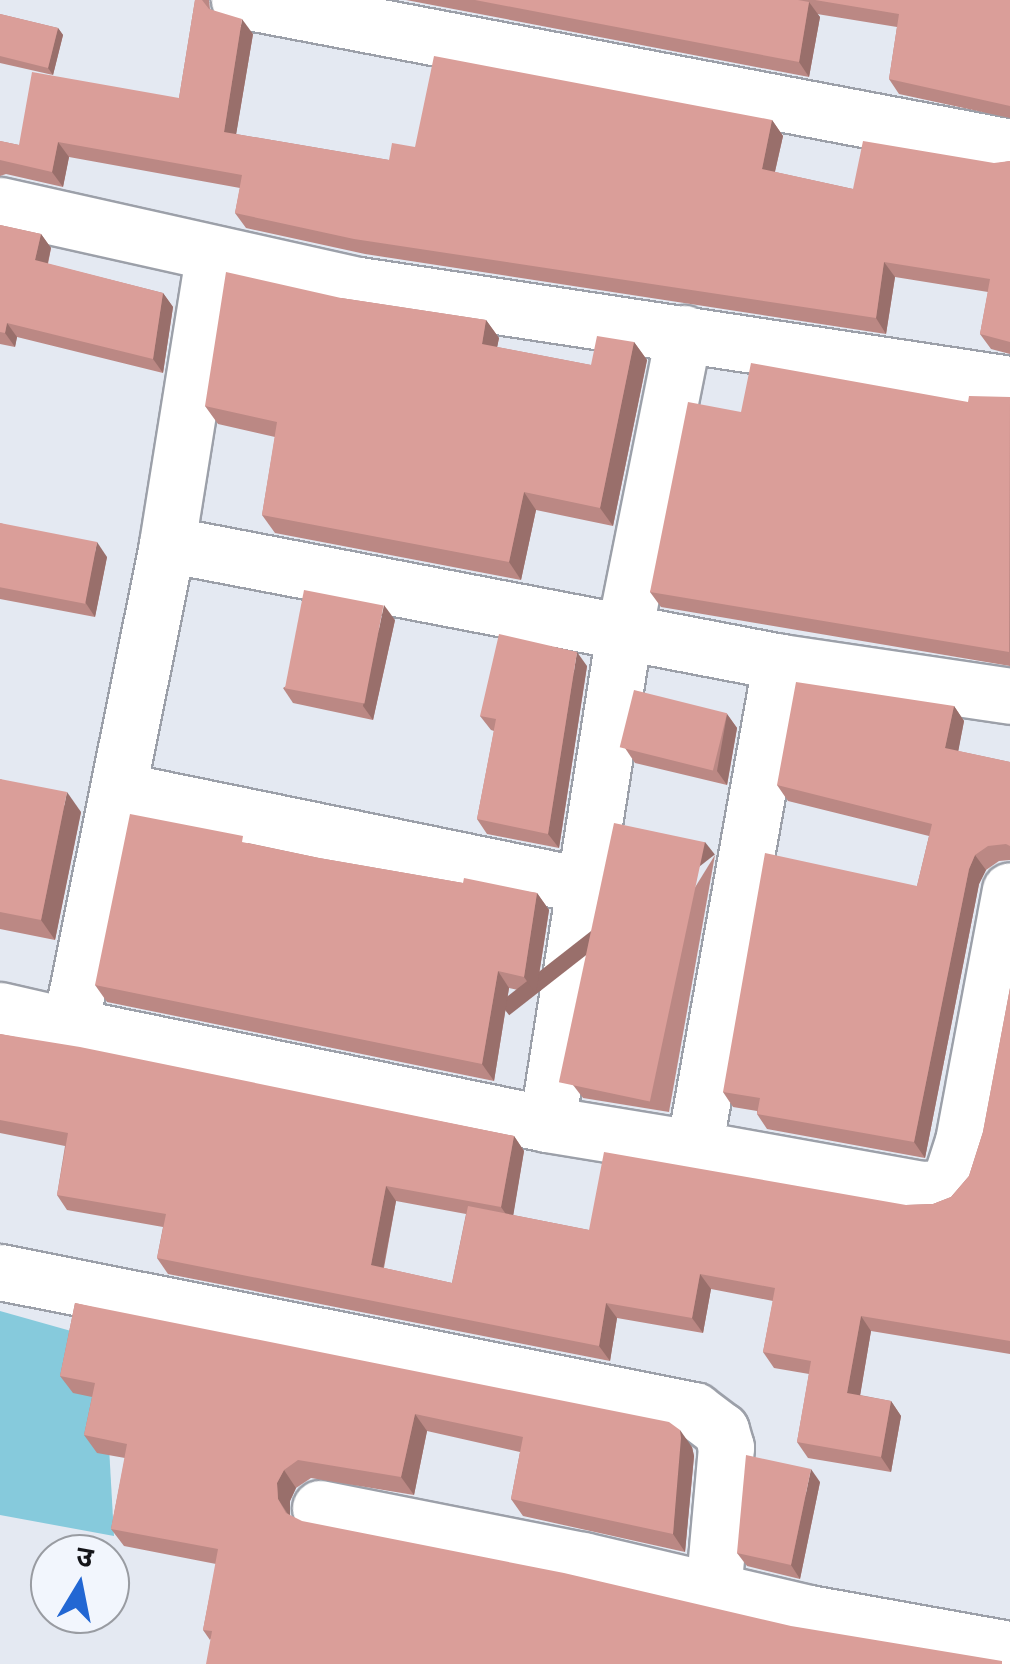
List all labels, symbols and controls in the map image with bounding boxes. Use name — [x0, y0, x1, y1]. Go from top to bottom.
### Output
north arrow — [30, 1534, 130, 1634]
text: उ — [74, 1538, 96, 1574]

